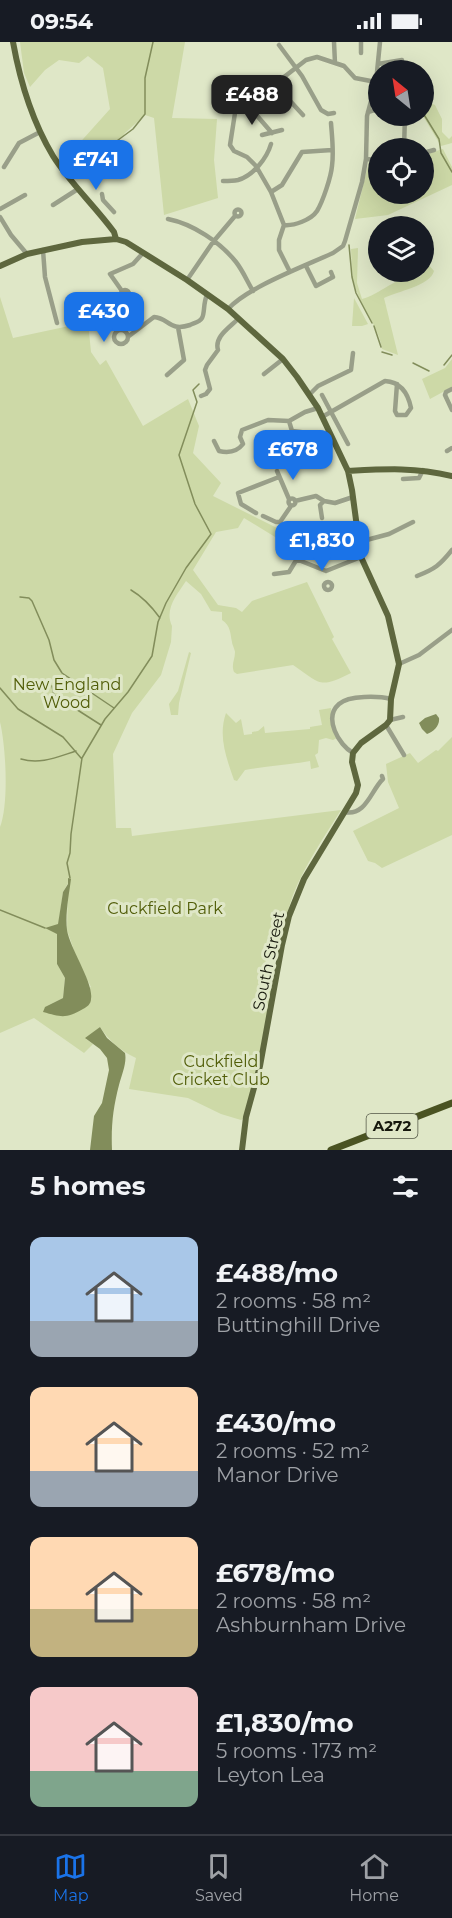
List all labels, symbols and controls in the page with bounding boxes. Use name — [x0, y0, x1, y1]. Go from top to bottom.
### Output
text: 09:54 — [30, 8, 93, 35]
north arrow — [368, 60, 434, 126]
map controls — [368, 60, 434, 282]
pin: £488 — [216, 75, 288, 126]
text: £488 — [225, 82, 279, 106]
button: locate — [368, 138, 434, 204]
pin: £741 — [60, 140, 132, 191]
text: £741 — [73, 147, 119, 171]
button: layers — [368, 216, 434, 282]
pin: £430 — [68, 292, 140, 343]
text: £430 — [78, 299, 130, 323]
pin: £678 — [257, 430, 329, 481]
text: £678 — [268, 437, 318, 461]
pin: £1,830 — [273, 521, 371, 572]
text: £1,830 — [289, 528, 355, 552]
park label: New England Wood — [13, 675, 121, 712]
park label: Cuckfield Park — [107, 899, 223, 918]
street label: South Street — [249, 909, 288, 1012]
park label: Cuckfield Cricket Club — [172, 1052, 270, 1089]
road number: A272 — [366, 1114, 418, 1138]
text: 5 homes — [30, 1170, 146, 1202]
icon: filters — [389, 1170, 422, 1203]
text: £488/mo — [216, 1257, 338, 1289]
icon: home — [78, 1261, 150, 1333]
text: 2 rooms · 58 m² — [216, 1289, 371, 1313]
text: Buttinghill Drive — [216, 1313, 380, 1337]
text: £430/mo — [216, 1407, 336, 1439]
icon: home — [78, 1411, 150, 1483]
text: 2 rooms · 52 m² — [216, 1439, 370, 1463]
text: Manor Drive — [216, 1463, 339, 1487]
text: £678/mo — [216, 1557, 335, 1589]
icon: home — [78, 1561, 150, 1633]
text: 2 rooms · 58 m² — [216, 1589, 371, 1613]
text: Ashburnham Drive — [216, 1613, 406, 1637]
text: £1,830/mo — [216, 1707, 354, 1739]
icon: home — [78, 1711, 150, 1783]
text: 5 rooms · 173 m² — [216, 1739, 377, 1763]
text: Leyton Lea — [216, 1763, 325, 1787]
tab: Map — [53, 1850, 89, 1905]
tab: Saved — [195, 1850, 243, 1905]
tab: Home — [349, 1850, 399, 1905]

